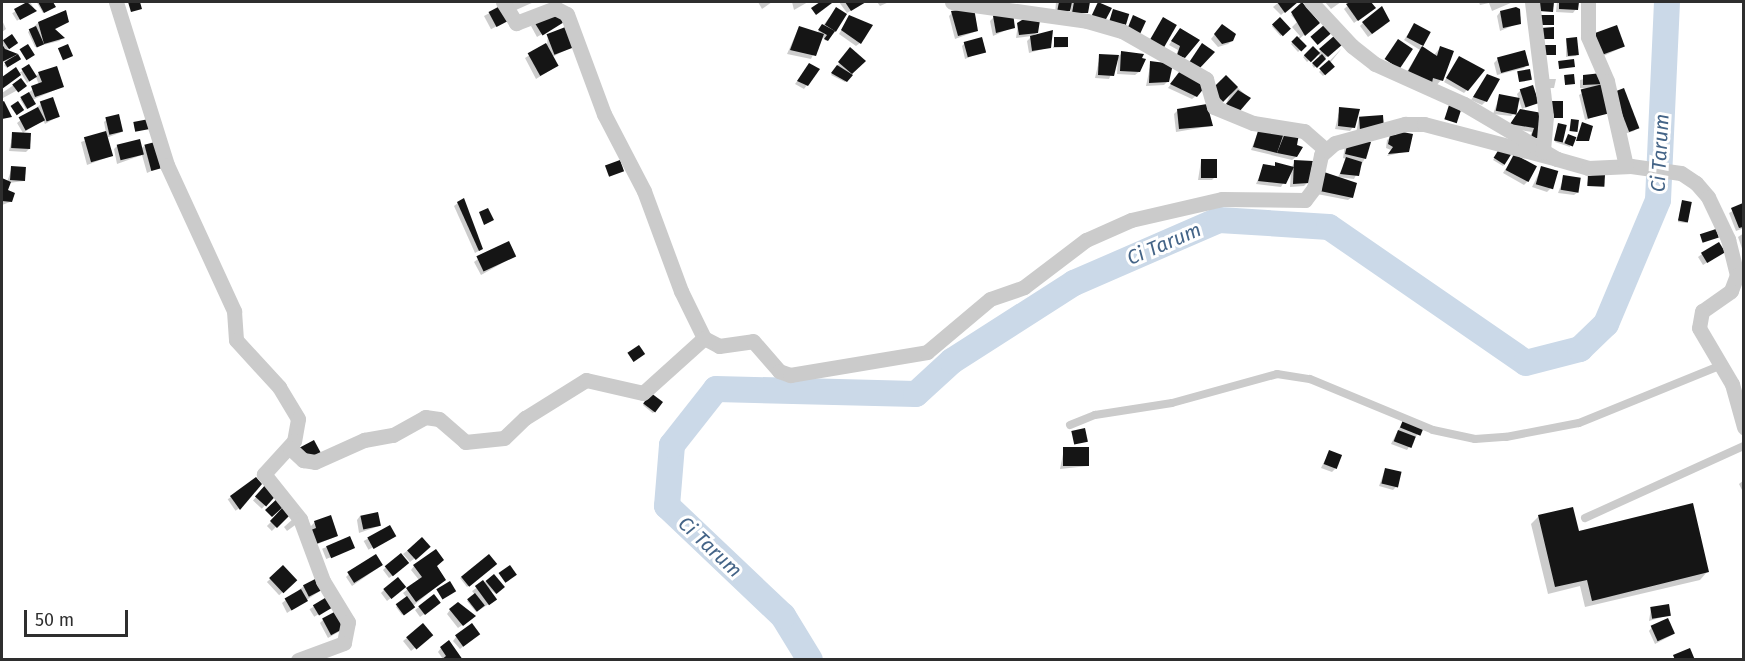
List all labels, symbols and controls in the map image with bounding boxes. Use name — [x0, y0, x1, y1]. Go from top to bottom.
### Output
water label: Ci Tarum — [1646, 113, 1674, 193]
water label: Ci Tarum — [1123, 218, 1205, 270]
water label: Ci Tarum — [673, 511, 747, 583]
scale bar — [27, 598, 130, 636]
text: 50 m — [35, 609, 74, 631]

